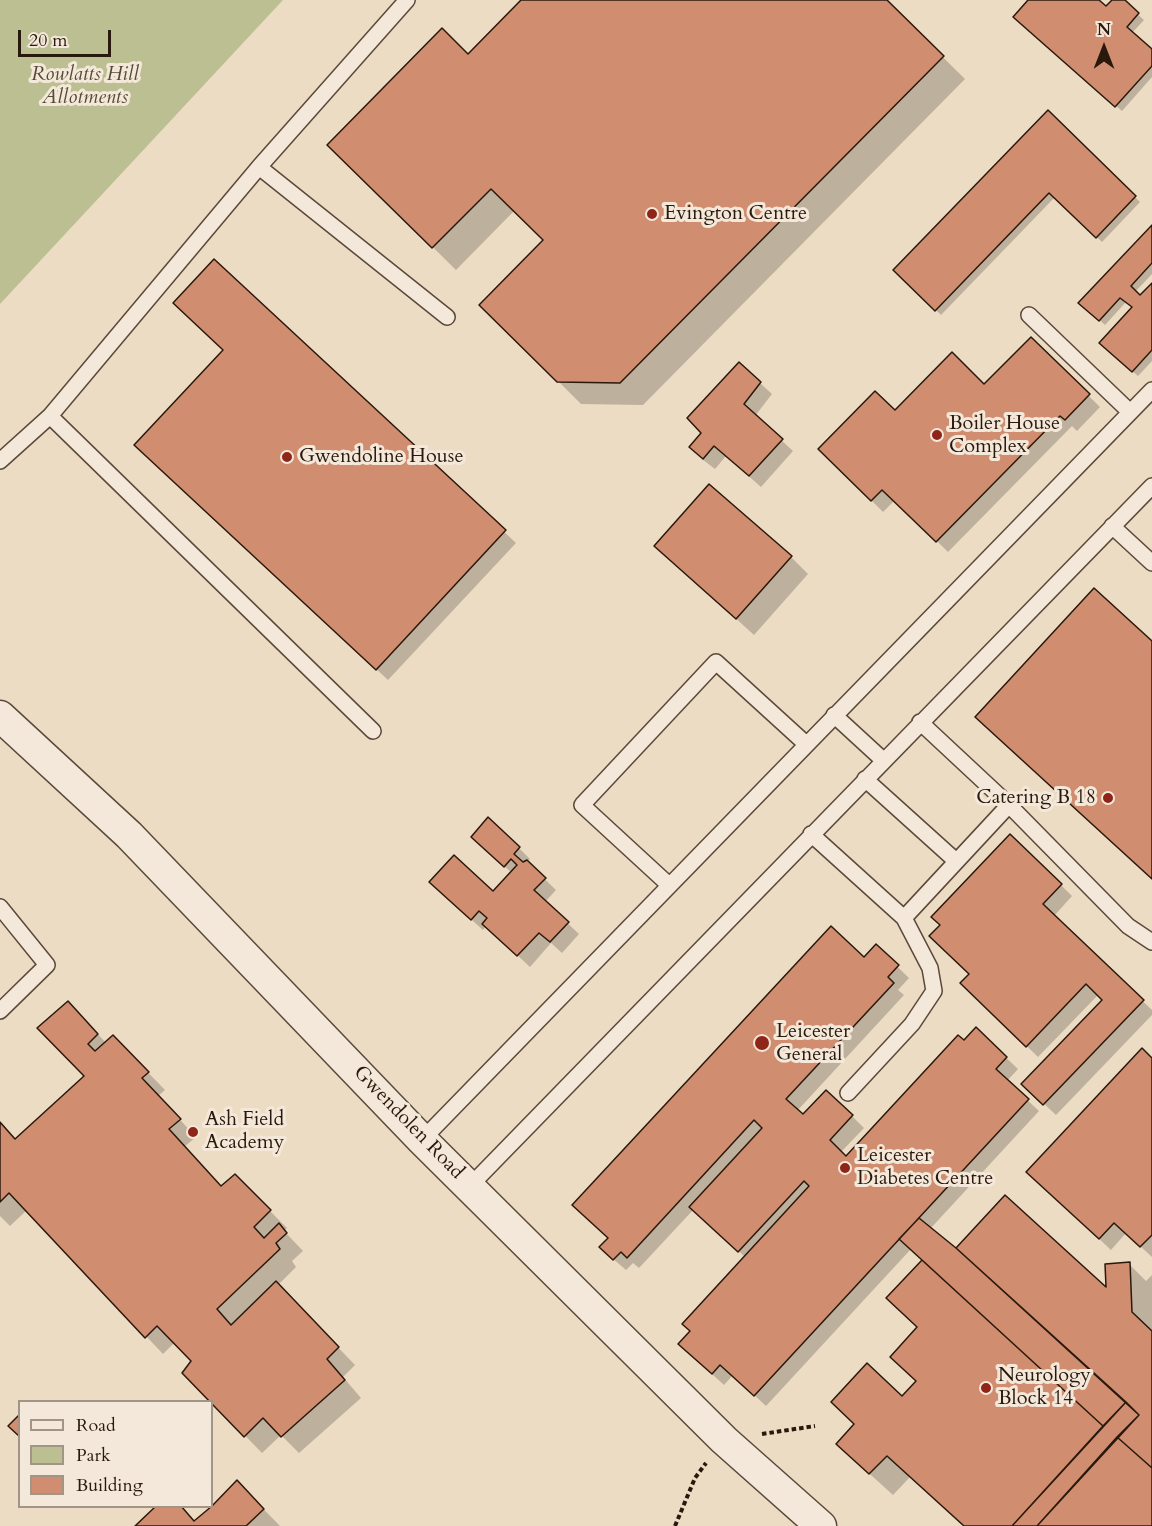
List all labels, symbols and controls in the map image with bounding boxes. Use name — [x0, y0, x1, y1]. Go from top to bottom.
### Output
scale bar — [21, 18, 114, 56]
north arrow — [1074, 18, 1134, 78]
text: N — [1097, 19, 1111, 41]
text: 20 m — [29, 28, 68, 53]
park label: Rowlatts Hill Allotments — [31, 63, 139, 110]
place label: Evington Centre — [664, 202, 807, 226]
marker: Evington Centre — [645, 207, 659, 221]
place label: Boiler House Complex — [949, 412, 1060, 459]
marker: Boiler House Complex — [930, 428, 944, 442]
place label: Gwendoline House — [299, 445, 464, 469]
marker: Gwendoline House — [280, 450, 294, 464]
place label: Catering B 18 — [976, 786, 1096, 810]
marker: Catering B 18 — [1101, 791, 1115, 805]
place label: Leicester General — [776, 1020, 850, 1067]
marker: Leicester General — [753, 1034, 771, 1052]
street label: Gwendolen Road — [348, 1061, 468, 1185]
place label: Ash Field Academy — [205, 1108, 284, 1155]
marker: Ash Field Academy — [186, 1125, 200, 1139]
place label: Leicester Diabetes Centre — [857, 1144, 993, 1191]
marker: Leicester Diabetes Centre — [838, 1161, 852, 1175]
place label: Neurology Block 14 — [998, 1364, 1091, 1411]
marker: Neurology Block 14 — [979, 1381, 993, 1395]
legend — [18, 1400, 213, 1508]
text: Road — [76, 1413, 116, 1438]
text: Park — [76, 1443, 111, 1468]
text: Building — [76, 1473, 143, 1498]

